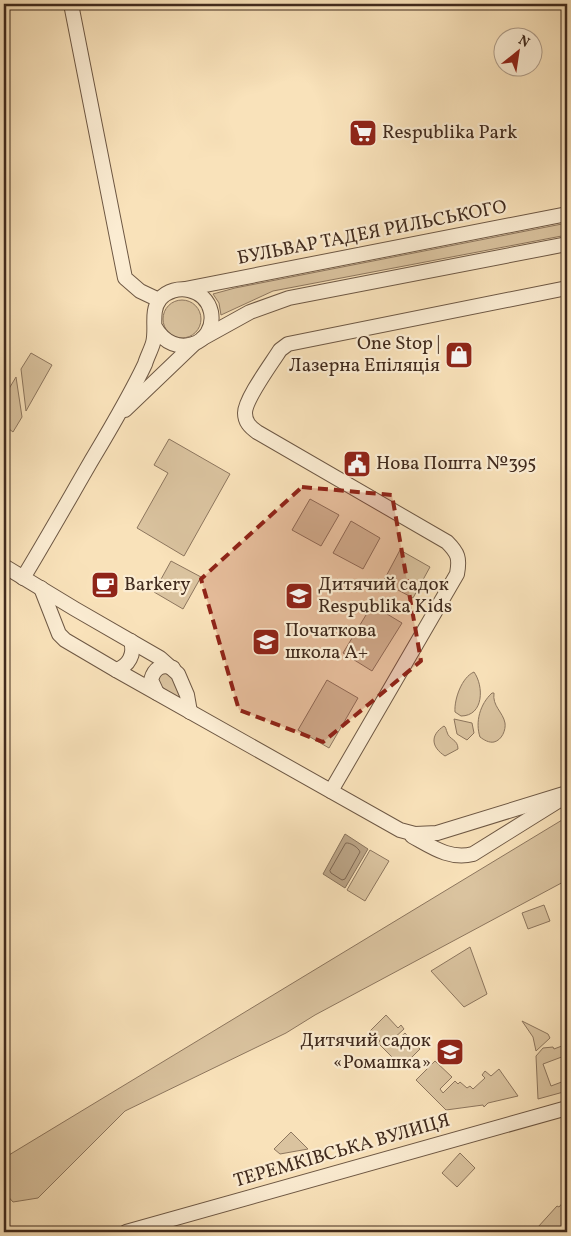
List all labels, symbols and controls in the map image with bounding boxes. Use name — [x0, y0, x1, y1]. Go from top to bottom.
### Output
north arrow — [494, 28, 544, 78]
text: N — [515, 31, 533, 53]
supermarket icon: Respublika Park — [348, 118, 378, 148]
place label: Respublika Park — [382, 120, 517, 146]
street label: БУЛЬВАР ТАДЕЯ РИЛЬСЬКОГО — [235, 194, 509, 272]
place label: One Stop | Лазерна Епіляція — [289, 331, 440, 379]
shop icon: One Stop | Лазерна Епіляція — [444, 340, 474, 370]
public building icon: Нова Пошта №395 — [342, 449, 372, 479]
place label: Нова Пошта №395 — [376, 451, 536, 477]
cafe icon: Barkery — [90, 570, 120, 600]
place label: Barkery — [124, 572, 191, 598]
place label: Дитячий садок Respublika Kids — [318, 572, 452, 620]
school or university icon: Дитячий садок Respublika Kids — [284, 581, 314, 611]
place label: Початкова школа А+ — [285, 618, 377, 666]
school or university icon: Початкова школа А+ — [251, 627, 281, 657]
place label: Дитячий садок «Ромашка» — [300, 1028, 431, 1076]
school or university icon: Дитячий садок «Ромашка» — [435, 1037, 465, 1067]
street label: ТЕРЕМКІВСЬКА ВУЛИЦЯ — [231, 1108, 453, 1194]

